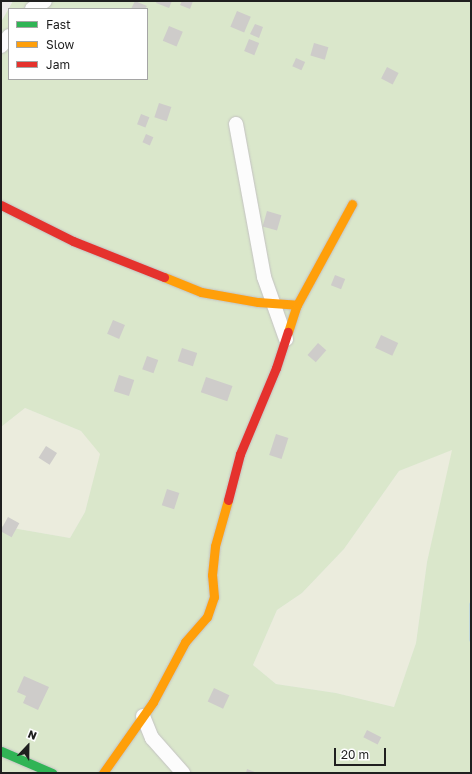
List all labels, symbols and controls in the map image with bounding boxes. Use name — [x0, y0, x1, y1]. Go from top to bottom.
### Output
legend — [8, 8, 148, 80]
text: Fast — [46, 17, 71, 32]
text: Slow — [46, 37, 74, 52]
text: Jam — [46, 57, 70, 72]
north arrow — [8, 726, 48, 766]
text: N — [26, 727, 39, 742]
scale bar — [336, 740, 388, 766]
text: 20 m — [341, 747, 369, 762]

